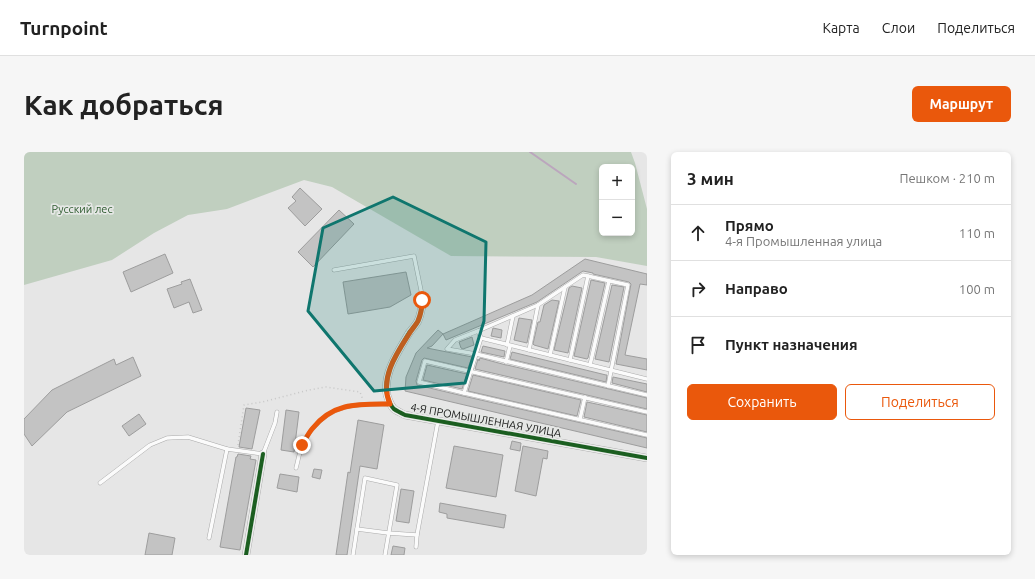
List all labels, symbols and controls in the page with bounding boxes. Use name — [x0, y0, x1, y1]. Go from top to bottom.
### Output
text: Turnpoint — [20, 17, 108, 39]
text: Карта — [822, 20, 860, 36]
text: Слои — [882, 20, 915, 36]
text: Поделиться — [937, 20, 1015, 36]
button: Маршрут — [912, 86, 1011, 122]
text: Как добраться — [24, 89, 223, 120]
map controls — [599, 164, 635, 236]
button: + — [599, 164, 635, 200]
text: 3 мин — [687, 169, 734, 188]
text: Пешком · 210 m — [899, 171, 995, 185]
button: − — [599, 200, 635, 236]
park label: Русский лес — [51, 203, 113, 215]
text: Прямо — [725, 217, 774, 234]
icon: ahead — [687, 222, 709, 244]
text: 110 m — [959, 226, 995, 240]
text: 4-я Промышленная улица — [725, 234, 882, 248]
icon: right — [687, 278, 709, 300]
text: Направо — [725, 280, 788, 297]
text: 100 m — [959, 282, 995, 296]
route start — [413, 291, 431, 309]
icon: arrive — [687, 334, 709, 356]
text: Пункт назначения — [725, 336, 858, 353]
button: Сохранить — [687, 384, 837, 420]
button: Поделиться — [845, 384, 995, 420]
street label: 4-Я ПРОМЫШЛЕННАЯ УЛИЦА — [410, 401, 563, 439]
route end — [293, 436, 311, 454]

